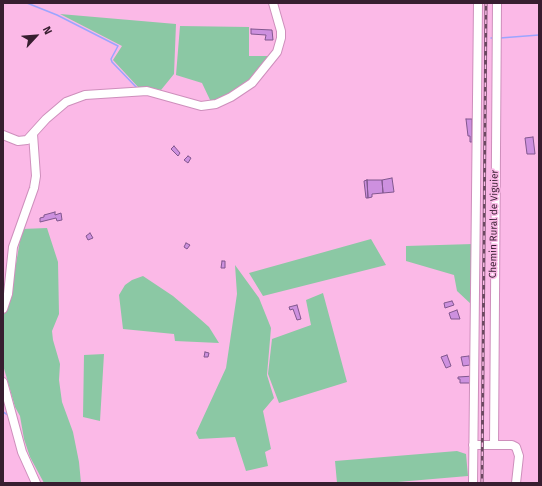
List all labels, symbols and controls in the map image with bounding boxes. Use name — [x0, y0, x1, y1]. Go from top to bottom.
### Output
north arrow — [16, 16, 56, 56]
text: N — [40, 24, 55, 37]
street label: Chemin Rural de Viguier — [487, 170, 501, 278]

